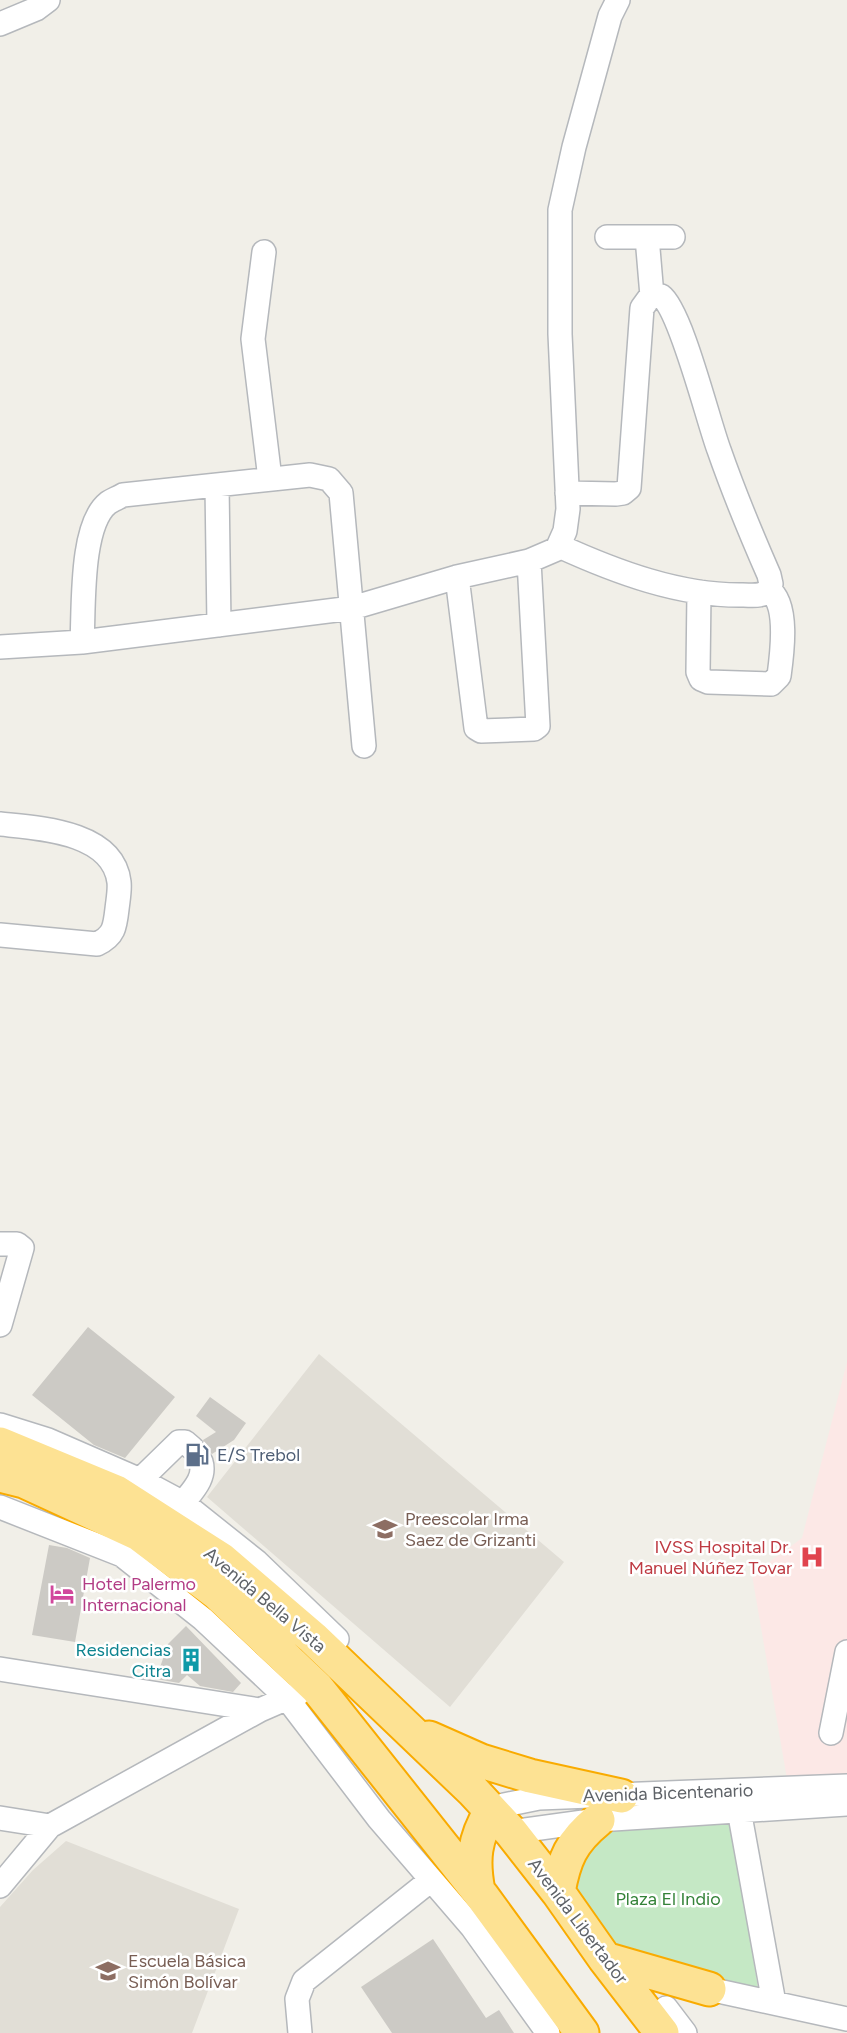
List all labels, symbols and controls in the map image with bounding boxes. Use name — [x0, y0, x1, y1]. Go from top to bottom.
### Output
fuel station icon: E/S Trebol — [183, 1441, 211, 1469]
place label: E/S Trebol — [217, 1444, 300, 1466]
place label: Preescolar Irma Saez de Grizanti — [405, 1508, 536, 1551]
school or university icon: Preescolar Irma Saez de Grizanti — [371, 1515, 399, 1543]
place label: IVSS Hospital Dr. Manuel Núñez Tovar — [629, 1536, 792, 1579]
street label: Avenida Bella Vista — [199, 1542, 331, 1658]
hospital icon: IVSS Hospital Dr. Manuel Núñez Tovar — [798, 1543, 826, 1571]
place label: Hotel Palermo Internacional — [82, 1573, 196, 1616]
hotel icon: Hotel Palermo Internacional — [48, 1580, 76, 1608]
place label: Residencias Citra — [75, 1639, 171, 1682]
building icon: Residencias Citra — [177, 1646, 205, 1674]
street label: Avenida Bicentenario — [582, 1779, 754, 1807]
street label: Avenida Libertador — [523, 1854, 633, 1988]
park label: Plaza El Indio — [615, 1888, 721, 1910]
place label: Escuela Básica Simón Bolívar — [128, 1950, 246, 1993]
school or university icon: Escuela Básica Simón Bolívar — [94, 1957, 122, 1985]

